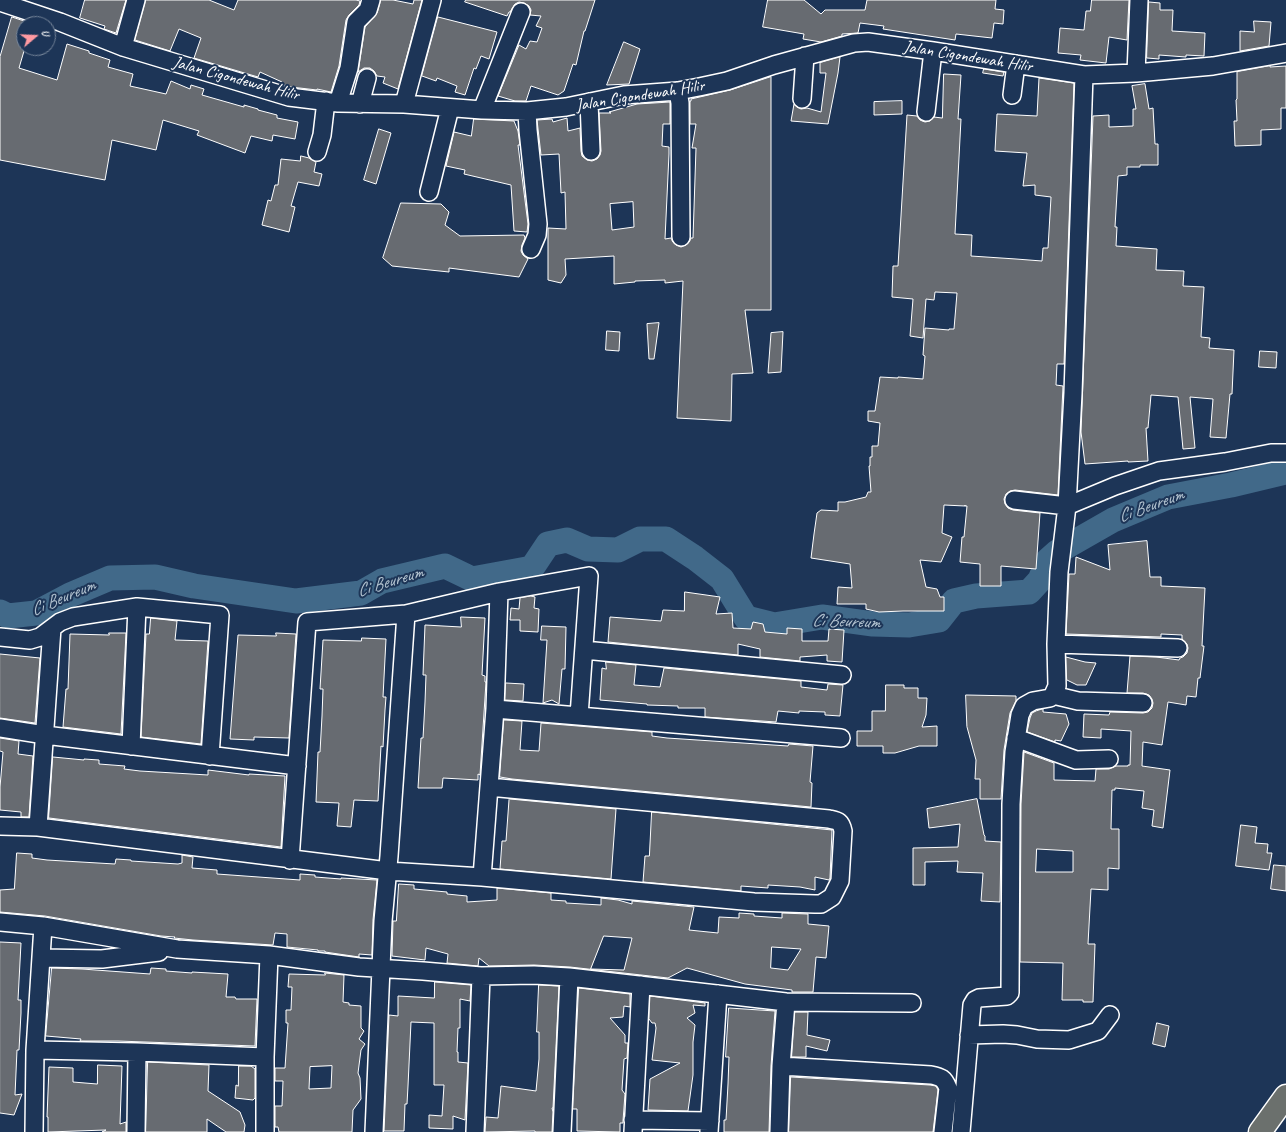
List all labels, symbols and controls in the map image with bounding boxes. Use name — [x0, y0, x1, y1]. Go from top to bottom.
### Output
north arrow — [16, 16, 56, 56]
text: U — [39, 28, 54, 37]
street label: Jalan Cigondewah Hilir — [902, 37, 1034, 77]
street label: Jalan Cigondewah Hilir — [171, 52, 301, 106]
street label: Jalan Cigondewah Hilir — [574, 76, 706, 116]
water label: Ci Beureum — [1115, 484, 1187, 528]
water label: Ci Beureum — [354, 562, 426, 602]
water label: Ci Beureum — [27, 575, 99, 621]
water label: Ci Beureum — [812, 610, 880, 634]

